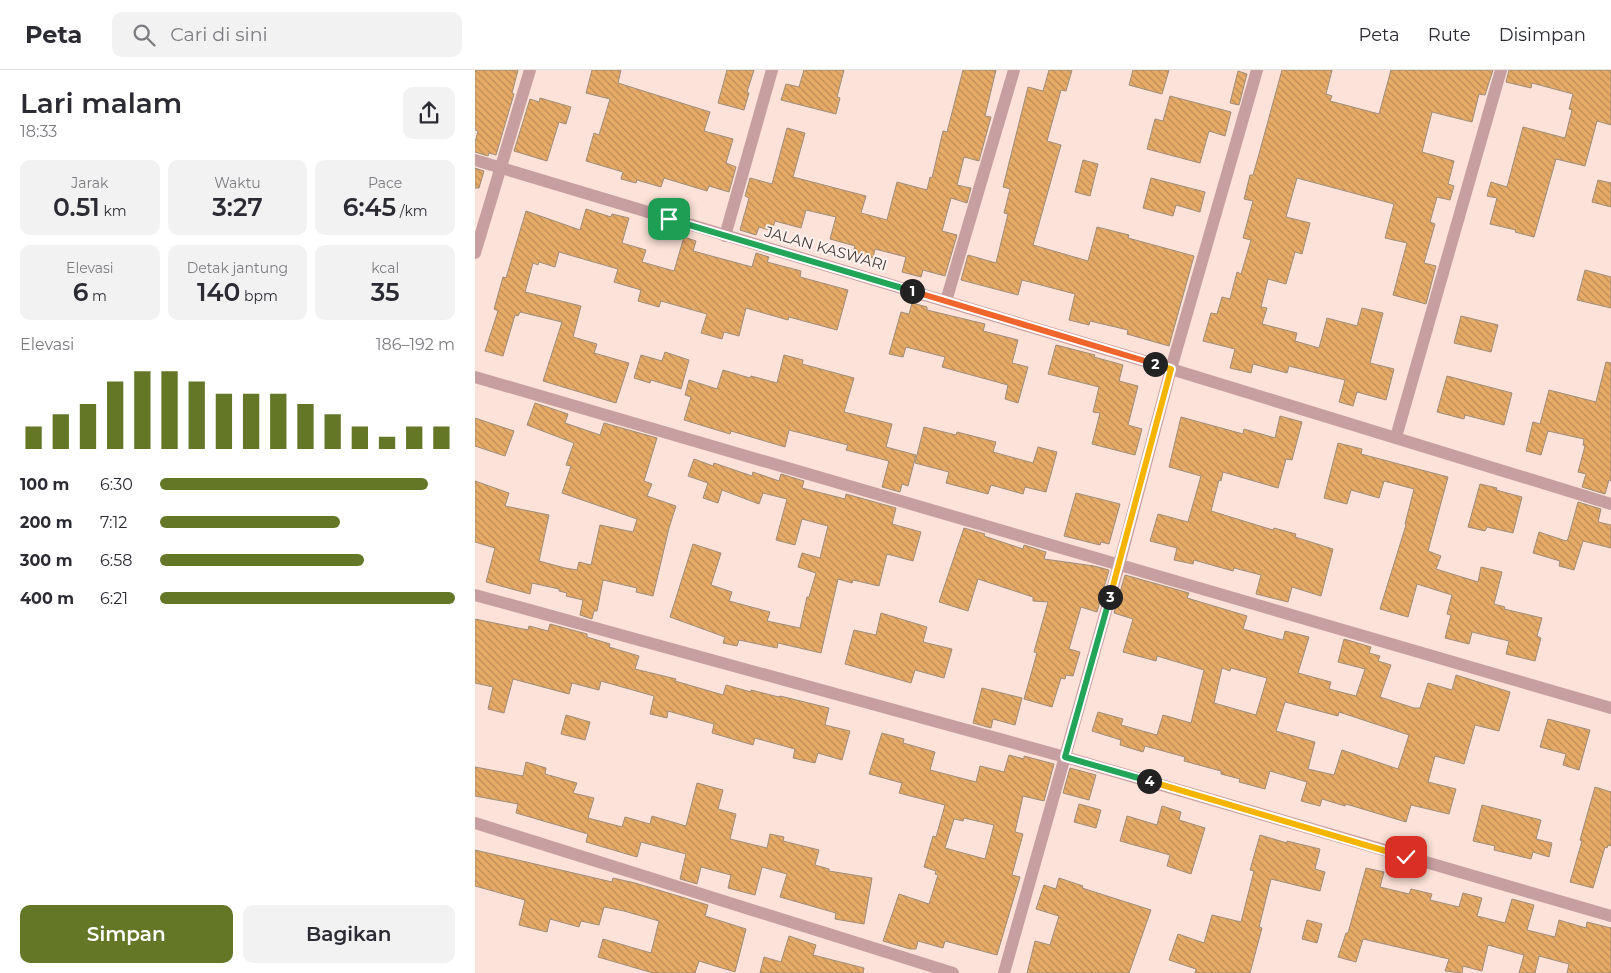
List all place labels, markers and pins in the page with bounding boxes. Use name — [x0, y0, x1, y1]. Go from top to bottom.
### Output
pin — [648, 198, 690, 240]
pin: 1 — [899, 278, 925, 304]
pin: 2 — [1143, 352, 1167, 376]
pin: 3 — [1097, 584, 1123, 610]
pin: 4 — [1137, 768, 1161, 794]
pin — [1385, 836, 1427, 878]

